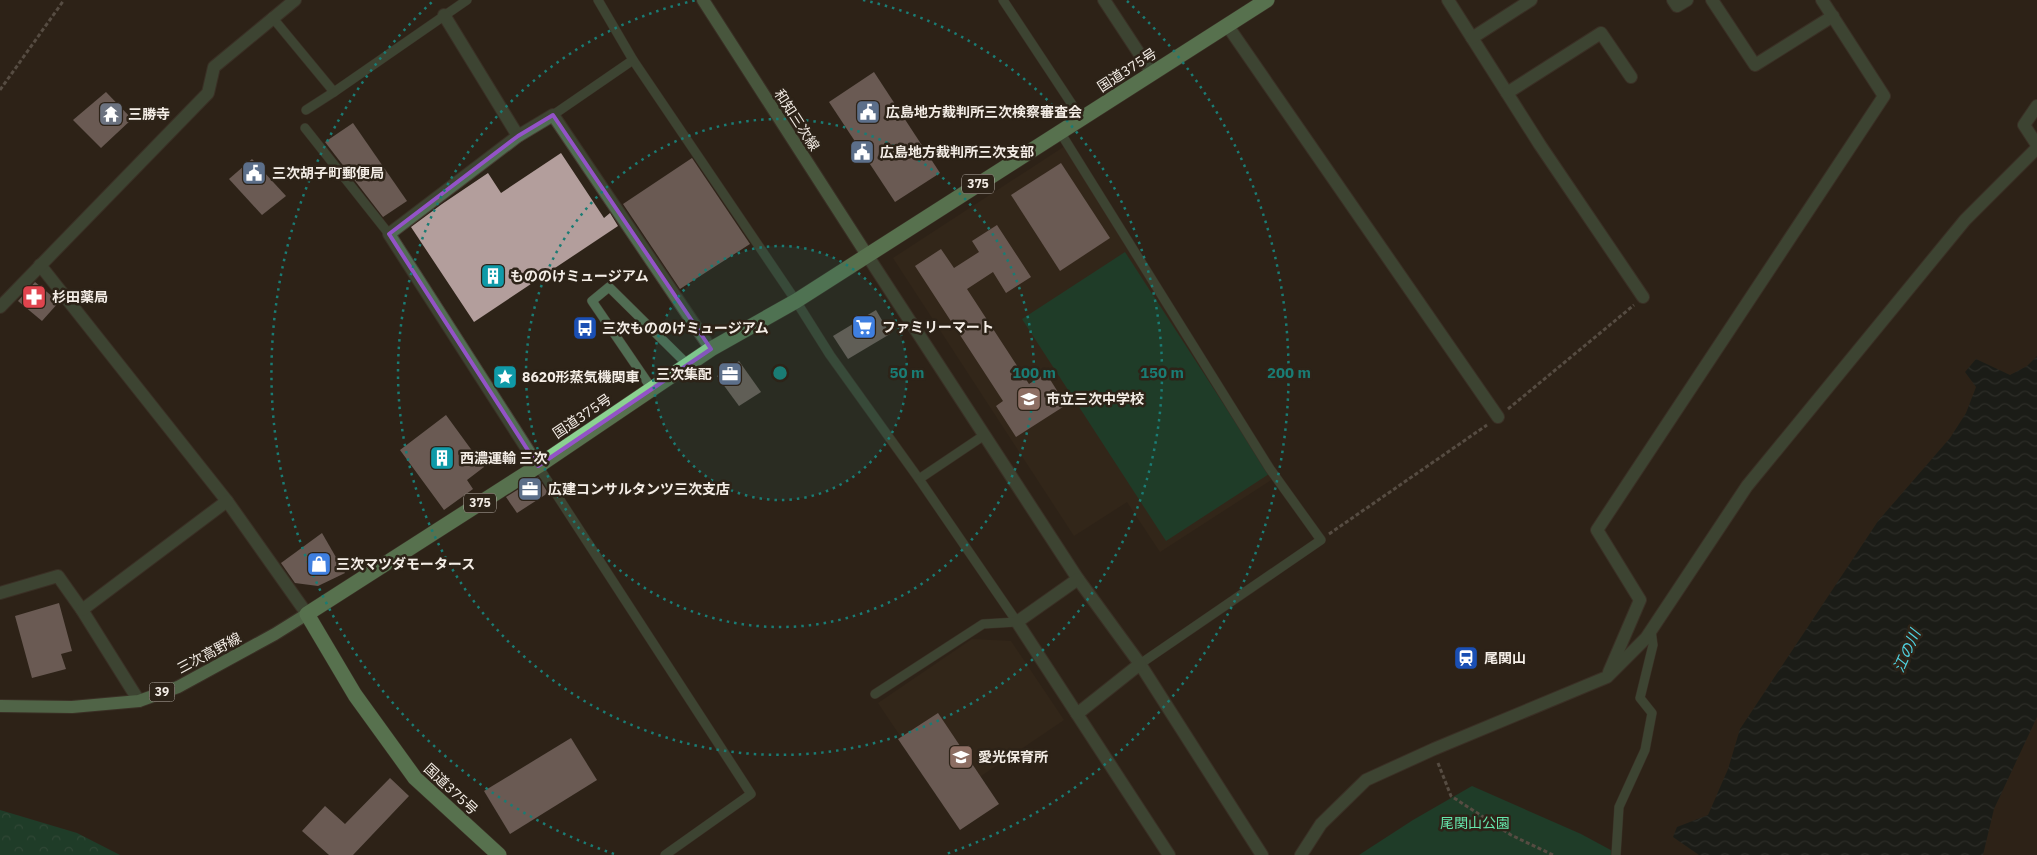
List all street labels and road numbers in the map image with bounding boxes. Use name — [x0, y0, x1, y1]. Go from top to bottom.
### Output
street label: 国道375号 — [1094, 44, 1160, 96]
street label: 和知三次線 — [770, 86, 824, 154]
road number: 375 — [962, 174, 994, 193]
street label: 国道375号 — [549, 390, 615, 442]
road number: 375 — [464, 493, 496, 512]
street label: 三次高野線 — [174, 629, 244, 677]
road number: 39 — [150, 682, 174, 702]
street label: 国道375号 — [420, 760, 482, 818]

